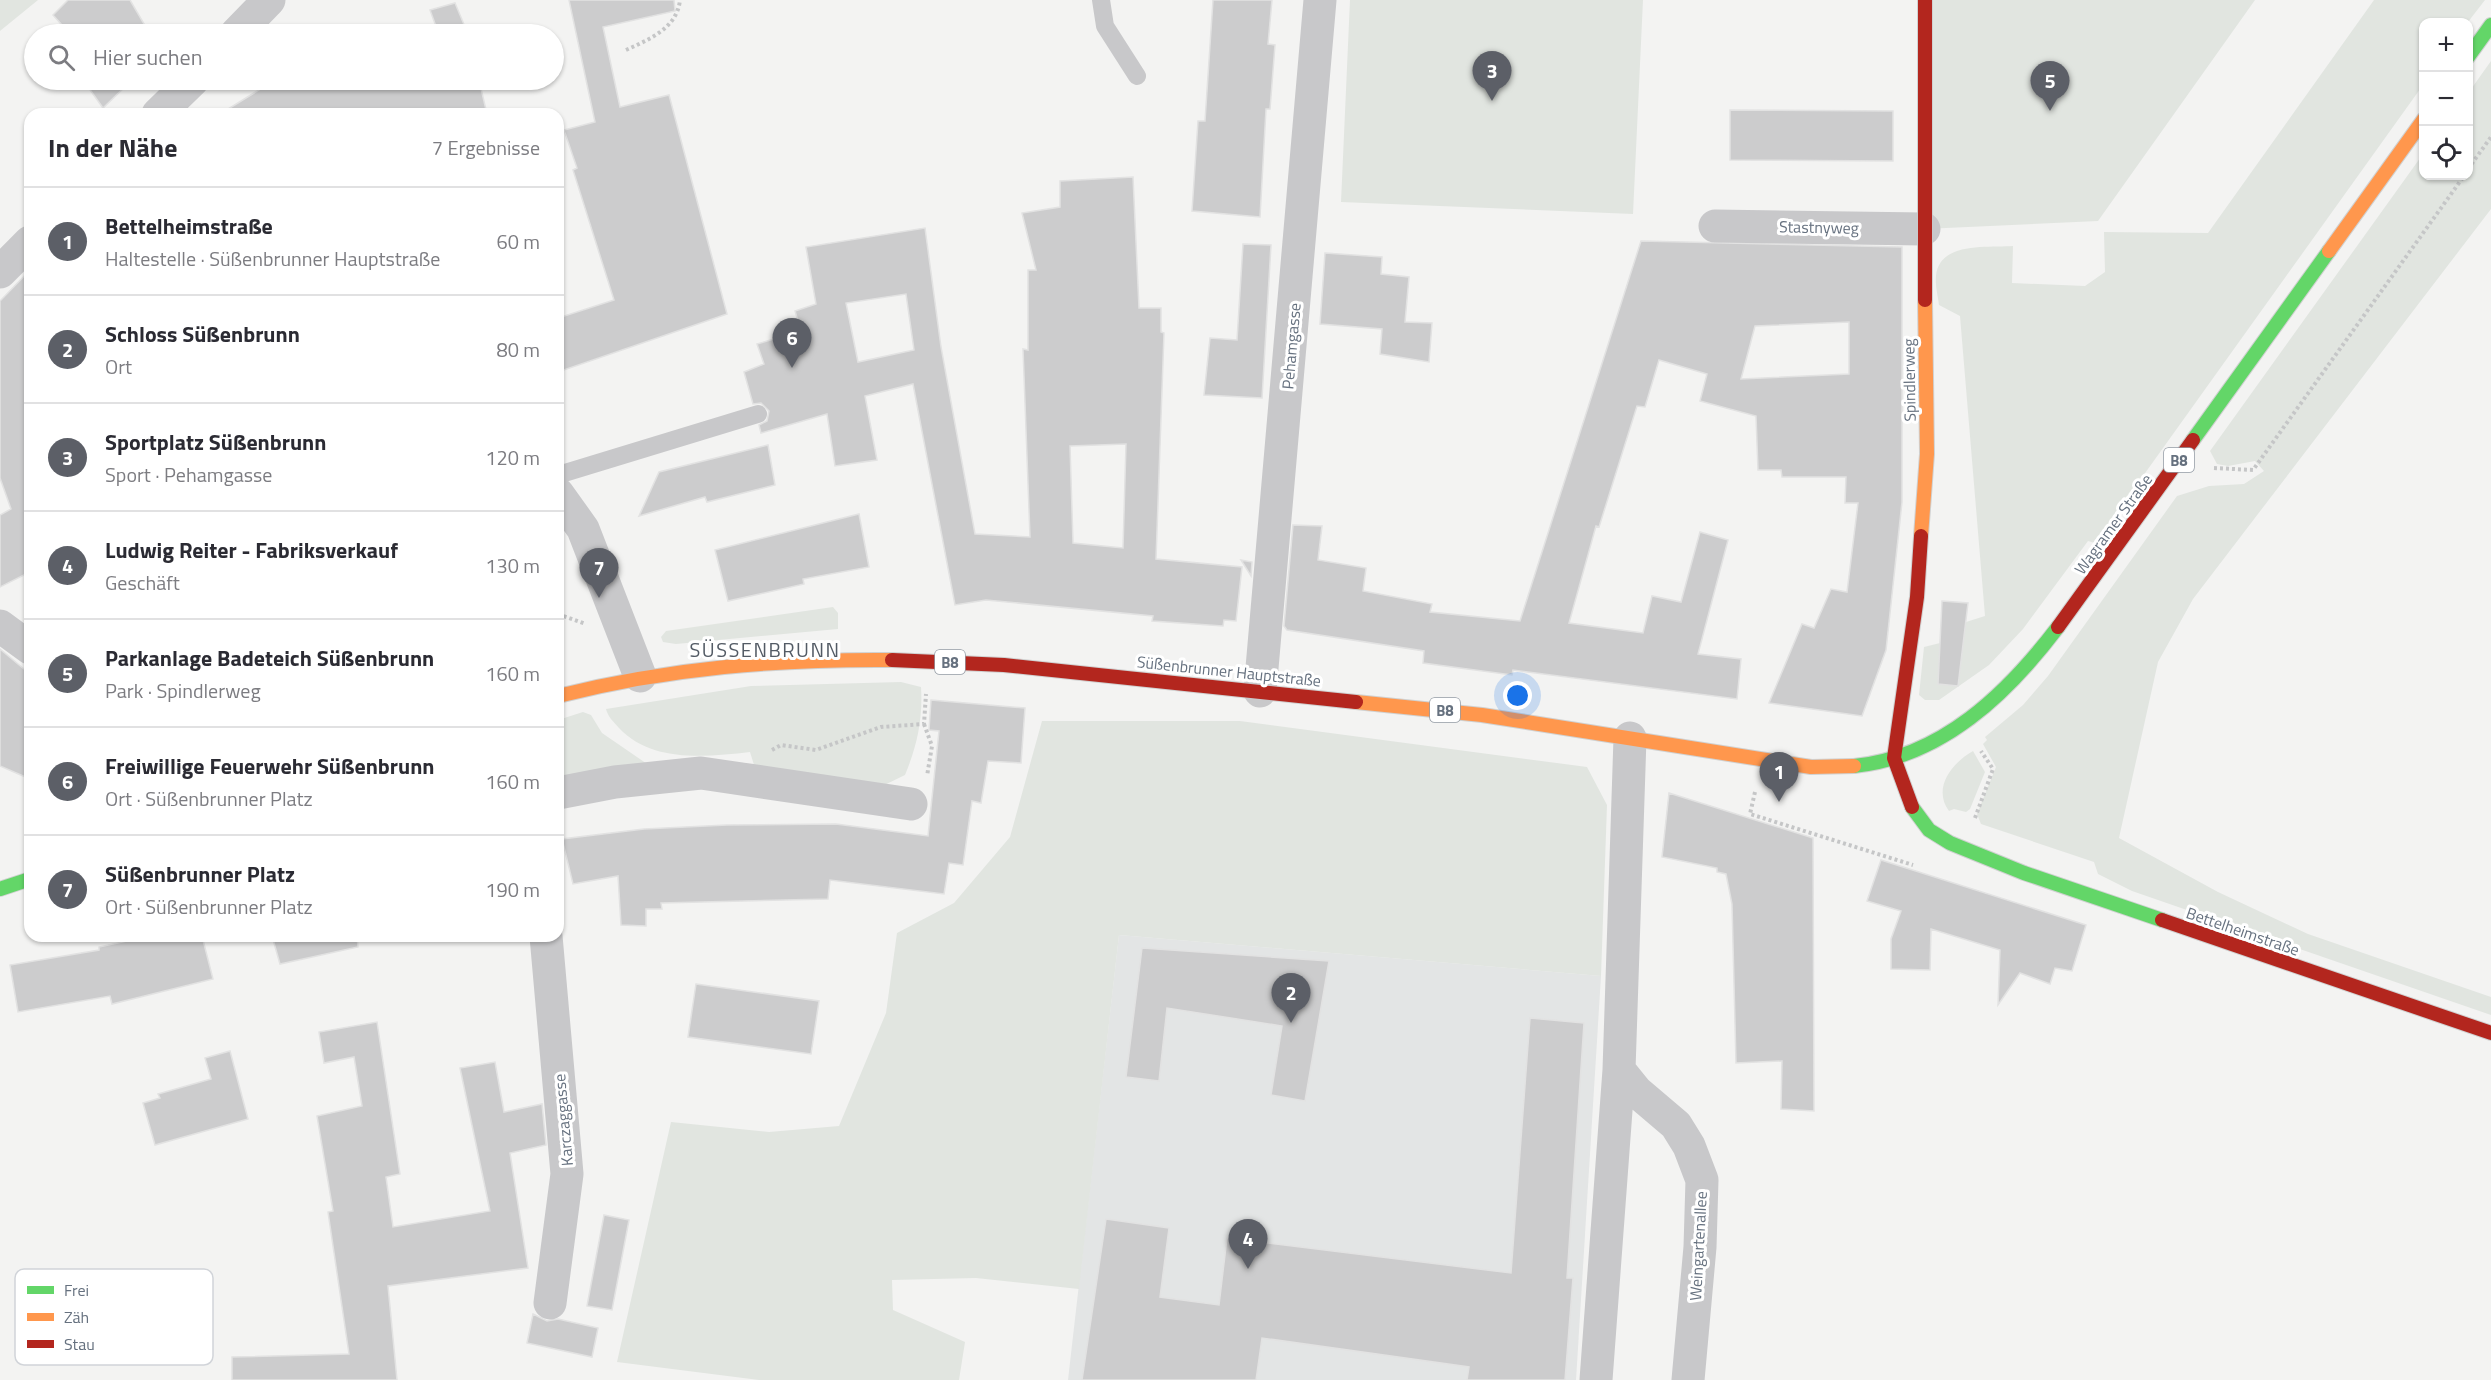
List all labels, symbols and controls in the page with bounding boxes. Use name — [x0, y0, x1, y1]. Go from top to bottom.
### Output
map controls — [2419, 18, 2473, 180]
button: + — [2419, 18, 2473, 72]
search box — [24, 24, 564, 90]
text: Hier suchen — [93, 40, 202, 74]
icon: search — [45, 41, 78, 74]
pin: 3 — [1472, 51, 1512, 101]
pin: 5 — [2030, 62, 2070, 111]
button: − — [2419, 72, 2473, 126]
button: locate — [2419, 126, 2473, 180]
text: In der Nähe — [48, 128, 177, 167]
text: 7 Ergebnisse — [432, 132, 540, 163]
text: Bettelheimstraße — [105, 209, 273, 243]
street label: Stastnyweg — [1779, 214, 1859, 240]
text: 1 — [62, 226, 73, 257]
text: 60 m — [496, 226, 540, 257]
text: Haltestelle · Süßenbrunner Hauptstraße — [105, 243, 440, 274]
street label: Pehamgasse — [1275, 302, 1307, 390]
text: Schloss Süßenbrunn — [105, 317, 300, 351]
pin: 6 — [772, 318, 812, 368]
text: 2 — [62, 334, 73, 365]
text: 80 m — [496, 334, 540, 365]
street label: Spindlerweg — [1896, 338, 1922, 422]
text: Ort — [105, 351, 132, 382]
text: Sportplatz Süßenbrunn — [105, 425, 326, 459]
text: 3 — [62, 442, 73, 473]
text: 120 m — [485, 442, 540, 473]
road number: B8 — [2164, 448, 2194, 472]
text: Sport · Pehamgasse — [105, 459, 272, 490]
street label: Wagramer Straße — [2068, 469, 2158, 579]
text: Ludwig Reiter - Fabriksverkauf — [105, 533, 398, 567]
pin: 7 — [580, 548, 618, 598]
text: 4 — [62, 550, 73, 581]
text: 130 m — [485, 550, 540, 581]
text: Geschäft — [105, 567, 180, 598]
district label: SÜSSENBRUNN — [689, 634, 841, 665]
text: Parkanlage Badeteich Süßenbrunn — [105, 641, 434, 675]
street label: Süßenbrunner Hauptstraße — [1136, 649, 1322, 693]
road number: B8 — [935, 650, 965, 674]
text: 5 — [62, 658, 73, 689]
text: 160 m — [485, 658, 540, 689]
text: Park · Spindlerweg — [105, 675, 261, 706]
your location — [1503, 681, 1532, 710]
road number: B8 — [1430, 698, 1460, 722]
text: Freiwillige Feuerwehr Süßenbrunn — [105, 749, 435, 783]
pin: 1 — [1760, 752, 1798, 802]
text: 6 — [62, 766, 73, 797]
text: 160 m — [485, 766, 540, 797]
text: Ort · Süßenbrunner Platz — [105, 783, 313, 814]
text: Süßenbrunner Platz — [105, 857, 295, 891]
text: 7 — [62, 874, 73, 905]
text: 190 m — [485, 874, 540, 905]
text: Ort · Süßenbrunner Platz — [105, 891, 313, 922]
street label: Bettelheimstraße — [2183, 900, 2303, 962]
pin: 2 — [1272, 974, 1310, 1023]
street label: Karczaggasse — [547, 1073, 579, 1167]
street label: Weingartenallee — [1683, 1191, 1713, 1301]
pin: 4 — [1228, 1220, 1268, 1269]
legend — [15, 1269, 213, 1365]
text: Frei — [64, 1278, 89, 1302]
text: Zäh — [64, 1305, 89, 1329]
text: Stau — [64, 1332, 95, 1356]

